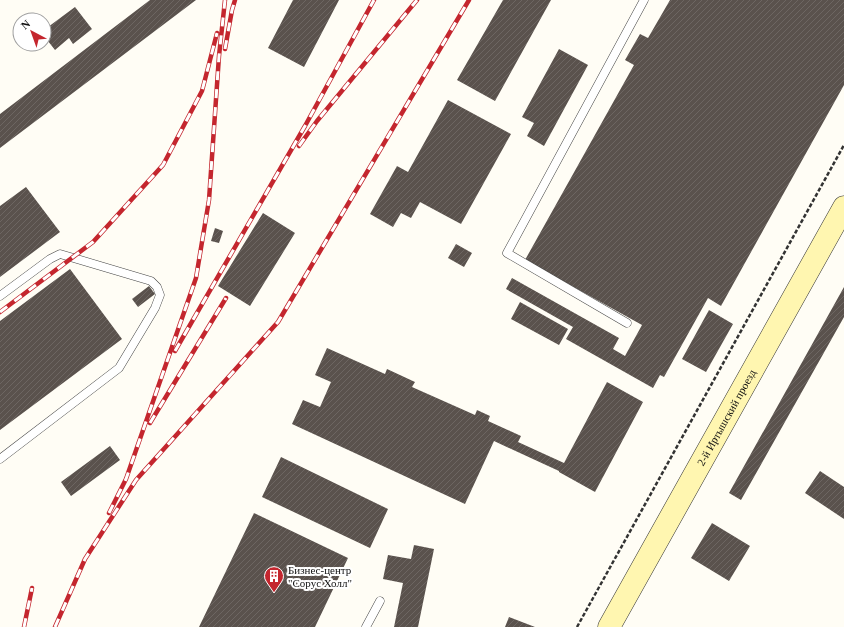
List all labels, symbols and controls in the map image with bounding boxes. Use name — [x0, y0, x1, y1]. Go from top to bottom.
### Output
north arrow — [12, 12, 52, 52]
text: N — [19, 17, 32, 32]
street label: 2-й Иртышский проезд — [694, 367, 758, 468]
place label: Бизнес-центр "Сорус Холл" — [288, 564, 352, 589]
building icon: Бизнес-центр "Сорус Холл" — [263, 565, 285, 593]

